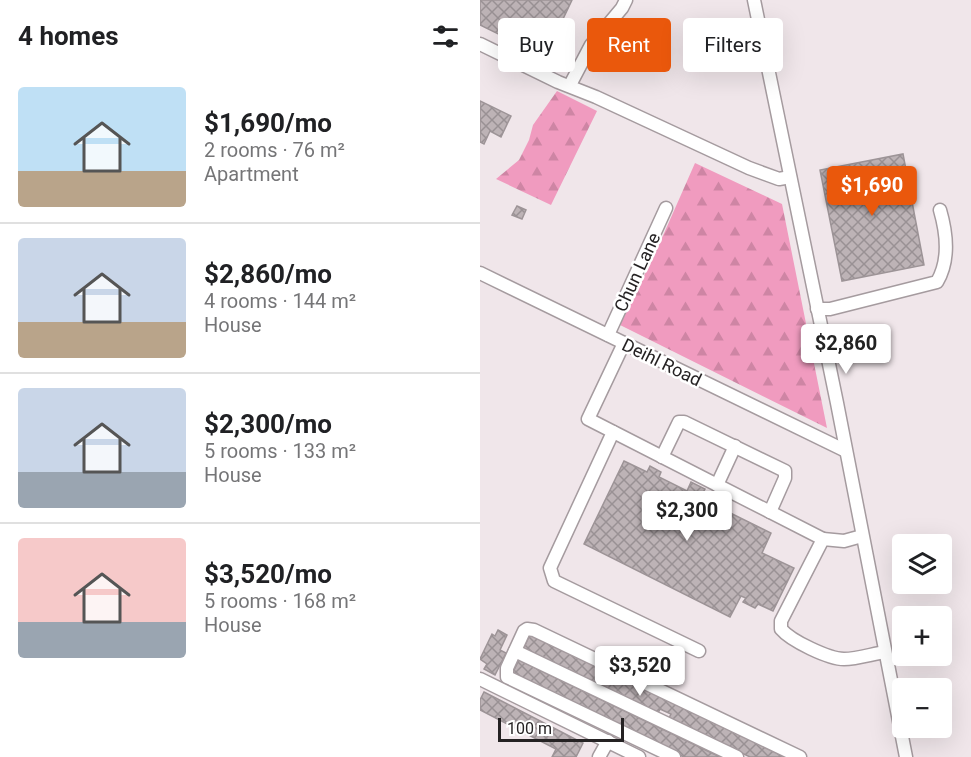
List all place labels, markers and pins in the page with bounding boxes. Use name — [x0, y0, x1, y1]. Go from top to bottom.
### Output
pin: $1,690 — [823, 166, 921, 217]
pin: $2,860 — [797, 324, 895, 375]
pin: $2,300 — [638, 491, 736, 542]
pin: $3,520 — [591, 646, 689, 697]

